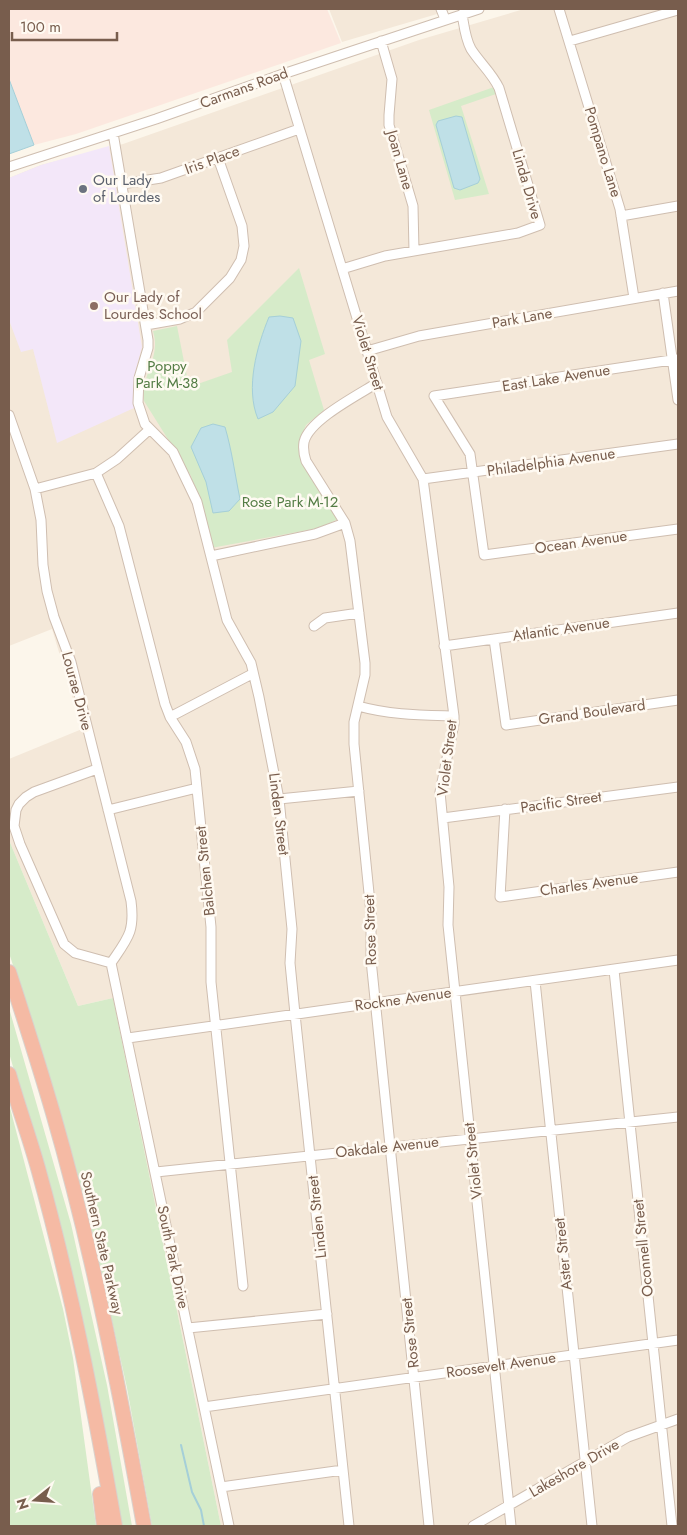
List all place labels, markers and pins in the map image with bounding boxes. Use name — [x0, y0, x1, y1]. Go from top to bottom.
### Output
place label: Our Lady of Lourdes — [93, 169, 160, 208]
marker: Our Lady of Lourdes — [77, 183, 89, 195]
place label: Our Lady of Lourdes School — [104, 286, 202, 325]
marker: Our Lady of Lourdes School — [88, 300, 100, 312]

